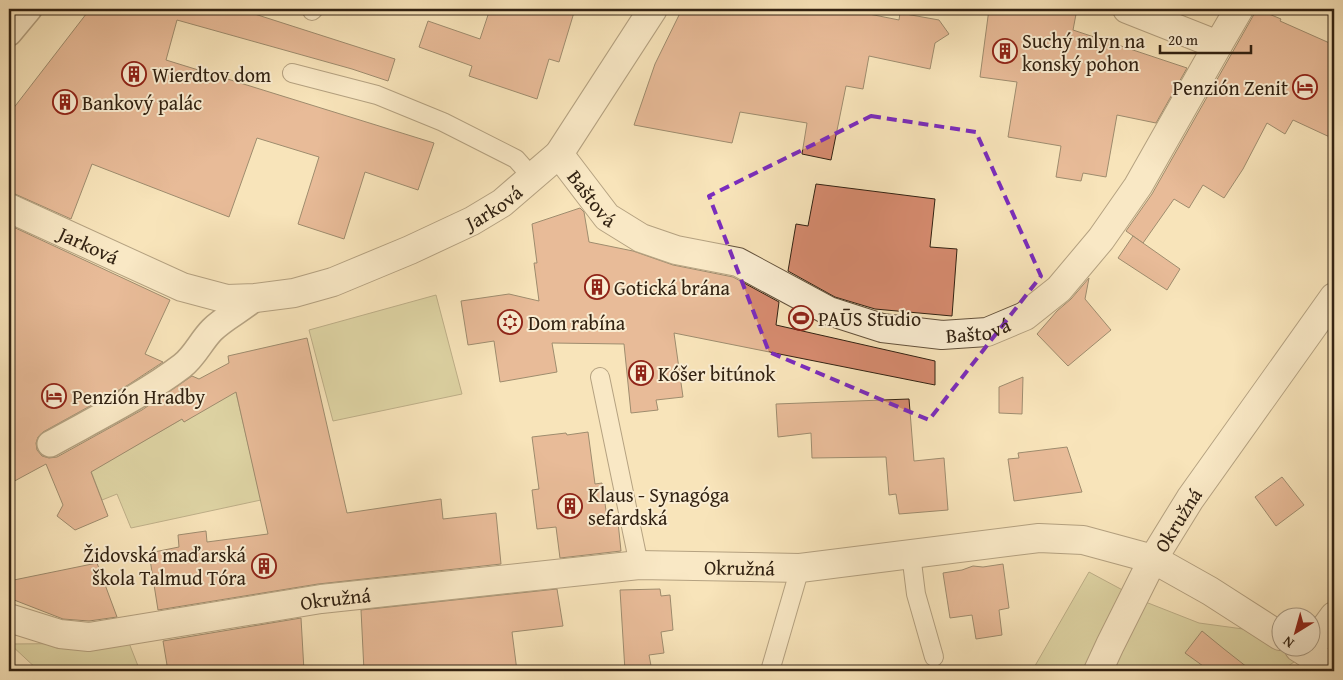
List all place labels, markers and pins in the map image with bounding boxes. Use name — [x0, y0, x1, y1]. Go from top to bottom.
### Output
place label: Suchý mlyn na konský pohon — [1022, 26, 1146, 78]
building icon: Suchý mlyn na konský pohon — [992, 38, 1018, 64]
place label: Wierdtov dom — [152, 60, 272, 89]
building icon: Wierdtov dom — [121, 61, 147, 87]
place label: Penzión Zenit — [1173, 73, 1288, 102]
hotel icon: Penzión Zenit — [1292, 74, 1318, 100]
place label: Bankový palác — [82, 88, 202, 117]
building icon: Bankový palác — [52, 89, 78, 115]
place label: Gotická brána — [614, 273, 731, 302]
building icon: Gotická brána — [584, 274, 610, 300]
place label: PAŪS Studio — [818, 304, 921, 333]
sports icon: PAŪS Studio — [788, 305, 814, 331]
place label: Dom rabína — [528, 308, 626, 337]
synagogue icon: Dom rabína — [497, 309, 523, 335]
place label: Kóšer bitúnok — [658, 359, 776, 388]
building icon: Kóšer bitúnok — [628, 360, 654, 386]
place label: Penzión Hradby — [72, 382, 205, 411]
hotel icon: Penzión Hradby — [41, 383, 67, 409]
place label: Klaus - Synagóga sefardská — [588, 480, 730, 532]
building icon: Klaus - Synagóga sefardská — [557, 493, 583, 519]
place label: Židovská maďarská škola Talmud Tóra — [83, 540, 247, 592]
building icon: Židovská maďarská škola Talmud Tóra — [251, 553, 277, 579]

